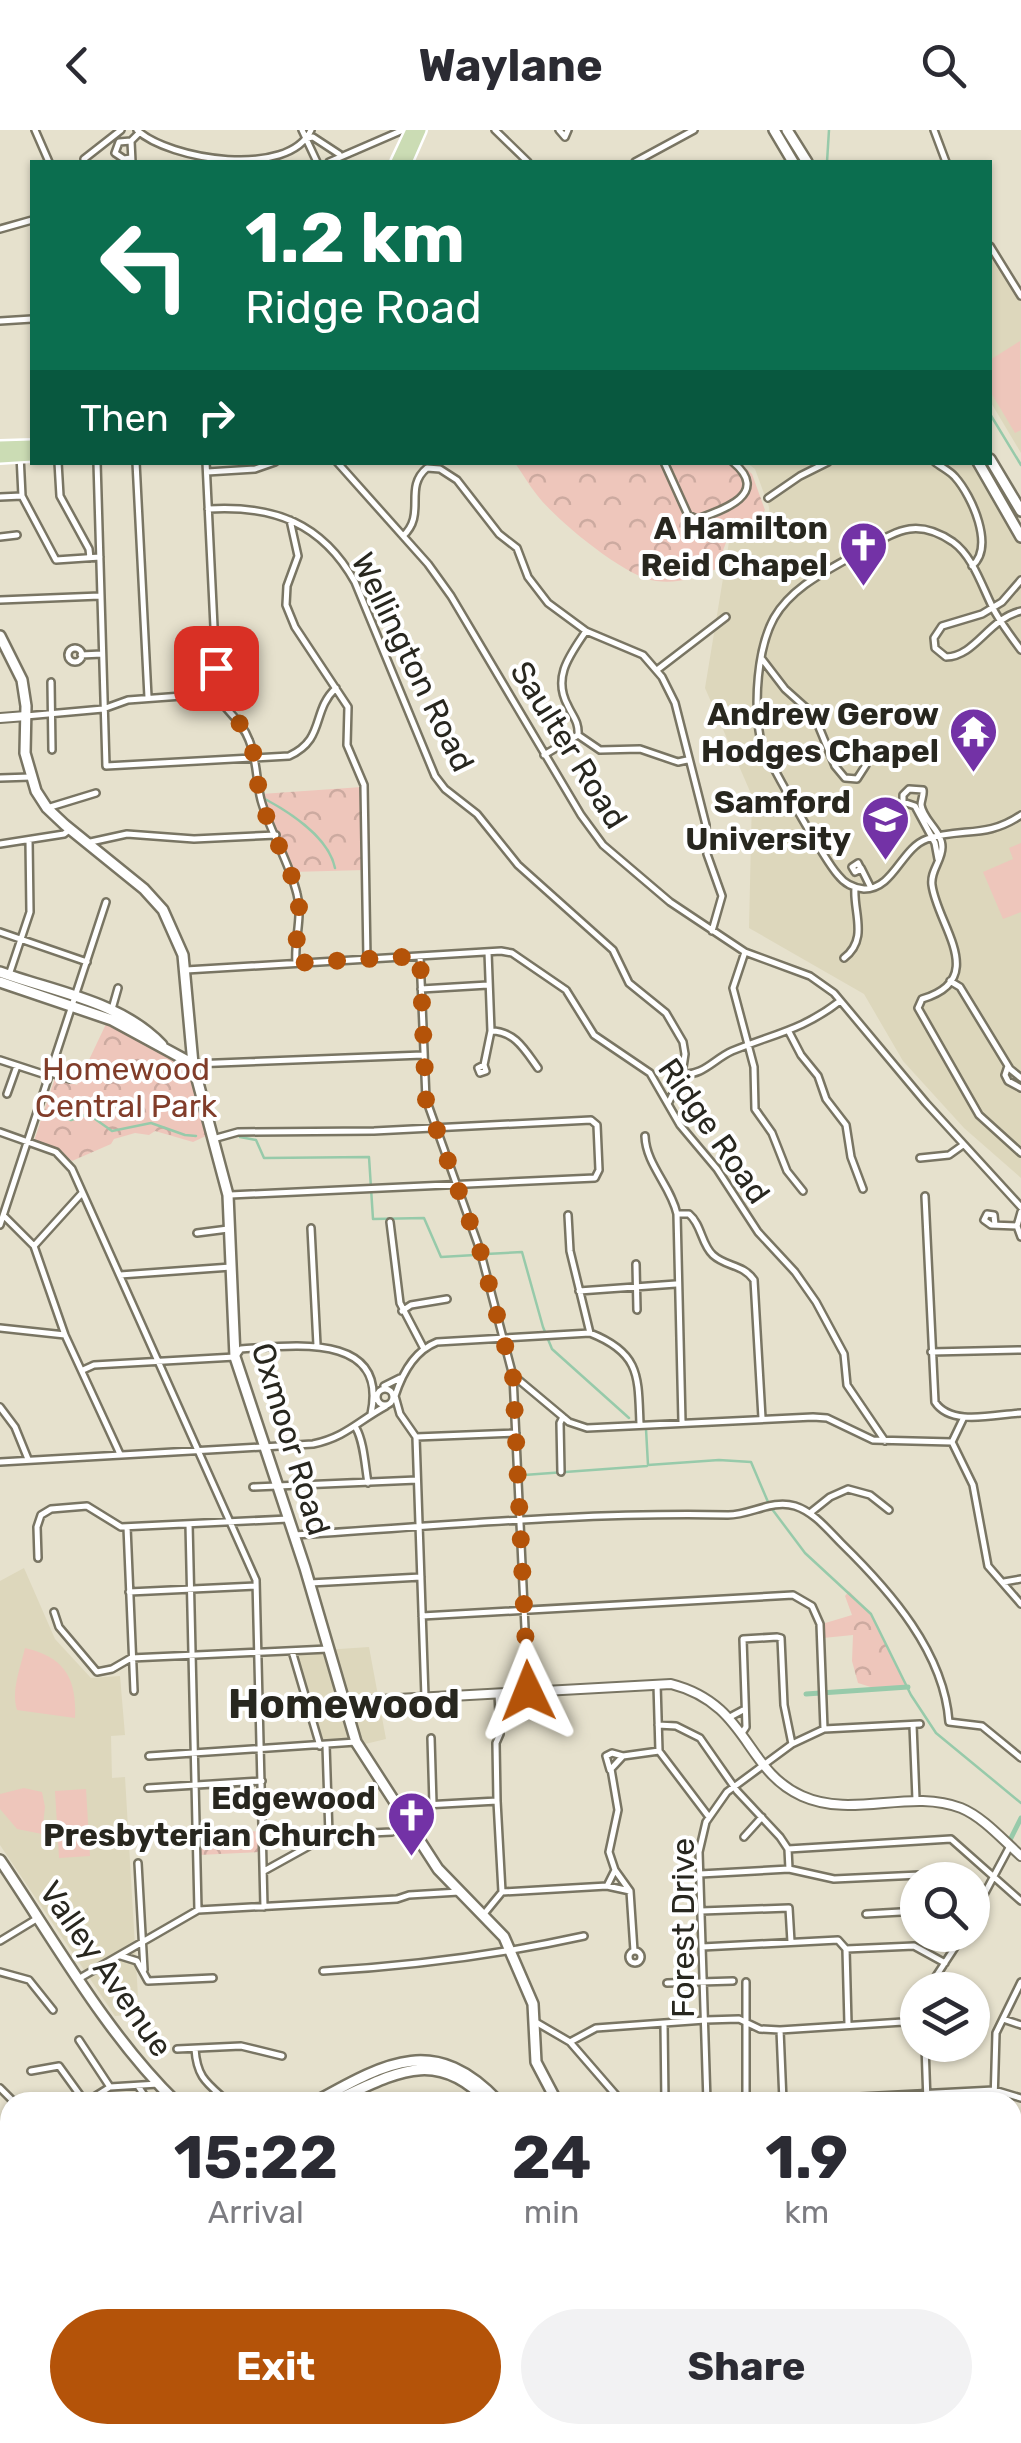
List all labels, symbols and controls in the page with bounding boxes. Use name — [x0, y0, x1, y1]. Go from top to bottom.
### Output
icon: back — [50, 38, 105, 93]
icon: search — [916, 38, 971, 93]
text: Waylane — [418, 39, 603, 92]
text: 1.2 km — [245, 197, 465, 280]
icon: left — [80, 200, 210, 330]
text: Ridge Road — [245, 281, 482, 334]
icon: right — [189, 390, 244, 445]
text: Then — [80, 395, 169, 441]
place label: A Hamilton Reid Chapel — [640, 509, 828, 584]
church icon: A Hamilton Reid Chapel — [837, 520, 889, 588]
street label: Wellington Road — [344, 546, 482, 778]
pin — [174, 626, 259, 711]
icon: arrive — [189, 641, 244, 696]
street label: Saulter Road — [503, 654, 635, 836]
place label: Andrew Gerow Hodges Chapel — [701, 695, 939, 770]
temple icon: Andrew Gerow Hodges Chapel — [948, 706, 1000, 774]
place label: Samford University — [685, 783, 851, 858]
school or university icon: Samford University — [860, 794, 912, 862]
park label: Homewood Central Park — [35, 1050, 218, 1125]
street label: Ridge Road — [650, 1051, 778, 1211]
street label: Oxmoor Road — [244, 1338, 338, 1540]
position arrow — [476, 1639, 580, 1743]
district label: Homewood — [228, 1679, 460, 1729]
place label: Edgewood Presbyterian Church — [43, 1779, 376, 1854]
church icon: Edgewood Presbyterian Church — [385, 1790, 437, 1858]
street label: Forest Drive — [664, 1838, 702, 2018]
map controls — [900, 1862, 990, 2062]
button: search — [900, 1862, 990, 1952]
street label: Valley Avenue — [31, 1874, 181, 2064]
button: layers — [900, 1972, 990, 2062]
text: 15:22 — [174, 2122, 338, 2193]
text: 24 — [512, 2122, 591, 2193]
text: 1.9 — [765, 2122, 848, 2193]
text: Arrival — [208, 2193, 304, 2231]
text: min — [524, 2193, 579, 2231]
text: km — [784, 2193, 829, 2231]
button: Exit — [50, 2309, 501, 2424]
button: Share — [521, 2309, 972, 2424]

